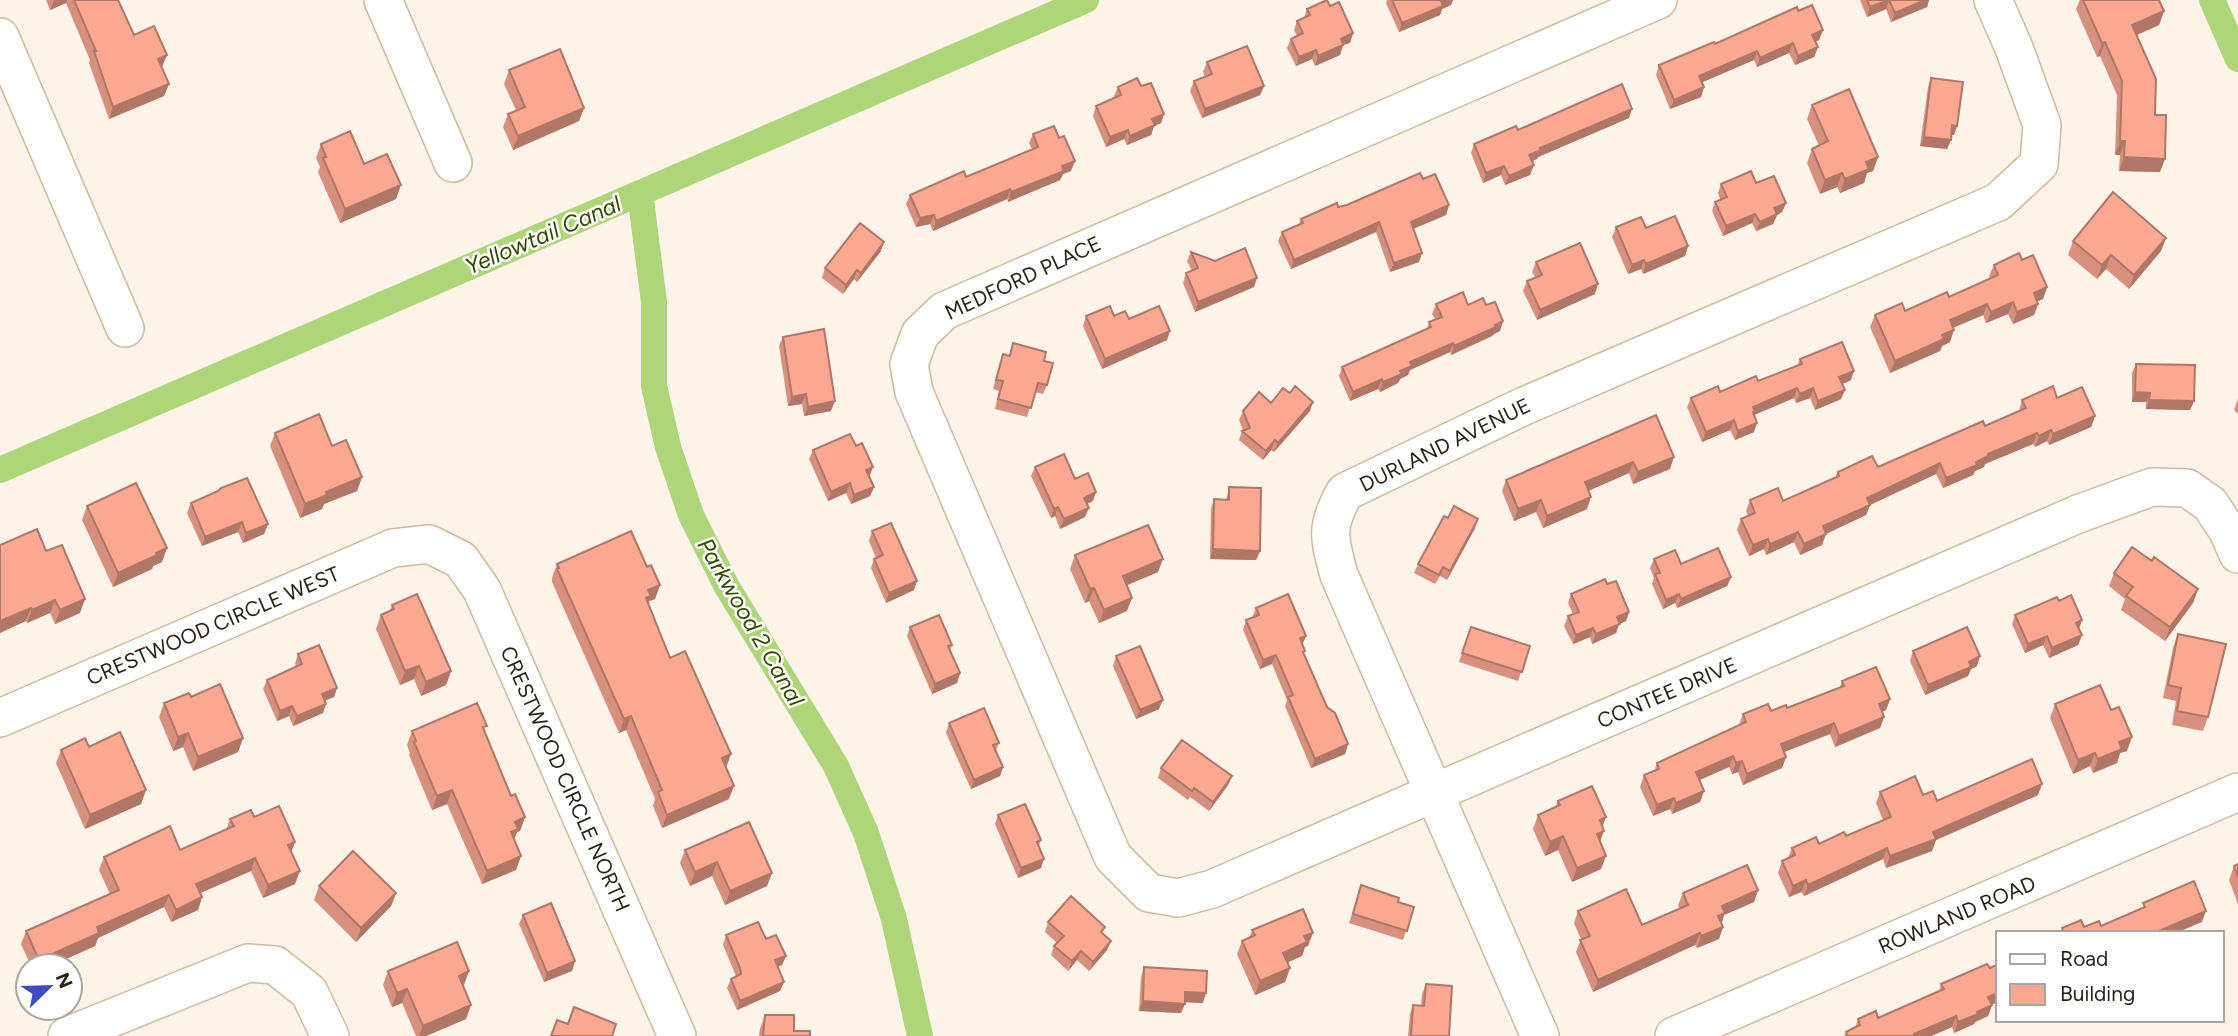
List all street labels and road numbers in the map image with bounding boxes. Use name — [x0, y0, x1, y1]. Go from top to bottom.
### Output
street label: MEDFORD PLACE — [941, 230, 1105, 325]
street label: DURLAND AVENUE — [1355, 392, 1534, 497]
street label: CRESTWOOD CIRCLE WEST — [83, 561, 343, 690]
street label: CRESTWOOD CIRCLE NORTH — [495, 642, 635, 916]
street label: CONTEE DRIVE — [1593, 652, 1741, 733]
street label: ROWLAND ROAD — [1874, 870, 2039, 959]

